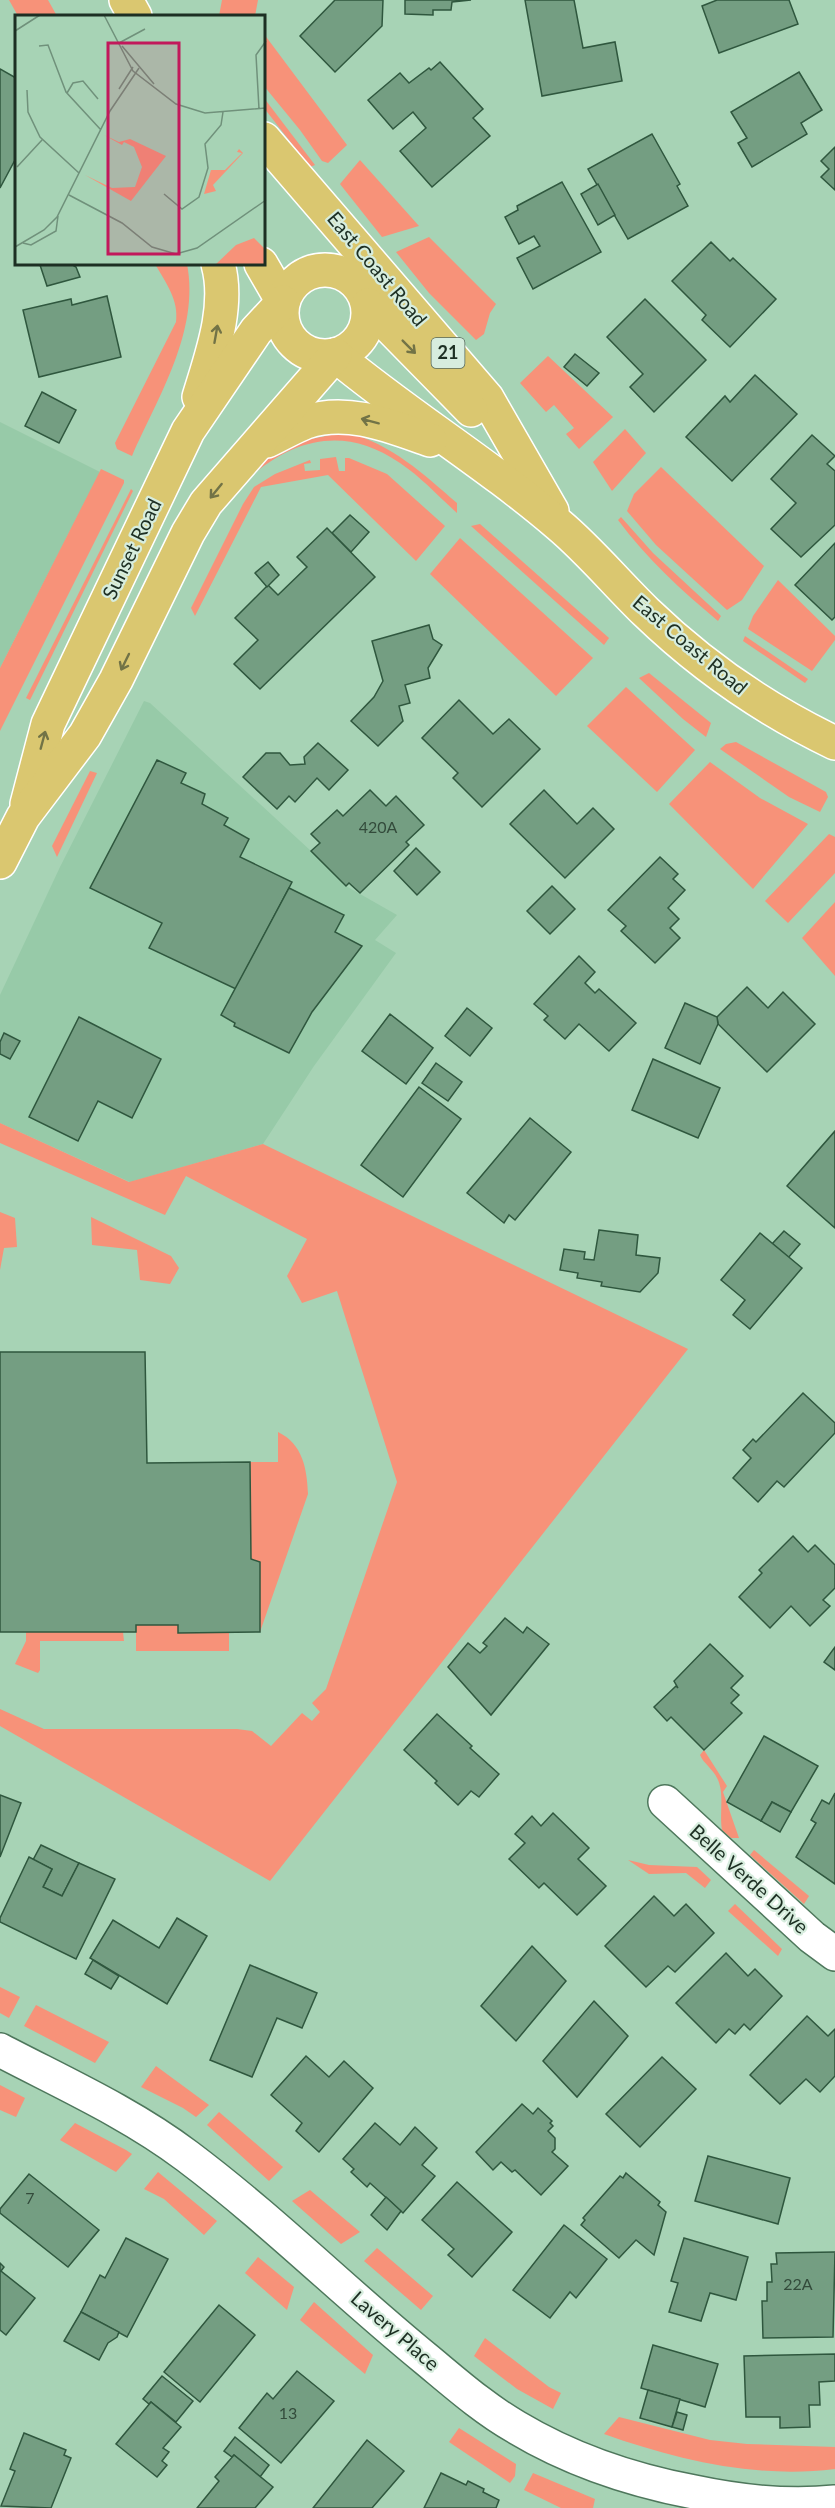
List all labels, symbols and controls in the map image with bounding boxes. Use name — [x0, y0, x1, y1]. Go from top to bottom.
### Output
inset map — [15, 15, 266, 266]
street label: East Coast Road — [323, 206, 433, 330]
one-way arrow — [211, 325, 222, 345]
road number: 21 — [432, 338, 464, 368]
one-way arrow — [402, 339, 416, 354]
one-way arrow — [361, 415, 380, 426]
one-way arrow — [210, 483, 223, 499]
street label: Sunset Road — [96, 494, 166, 603]
street label: East Coast Road — [629, 589, 753, 699]
one-way arrow — [118, 653, 130, 671]
one-way arrow — [38, 731, 49, 750]
house number: 420A — [359, 817, 398, 836]
street label: Belle Verde Drive — [685, 1819, 814, 1938]
house number: 7 — [25, 2188, 35, 2207]
house number: 22A — [783, 2274, 813, 2293]
street label: Lavery Place — [347, 2285, 445, 2375]
house number: 13 — [279, 2403, 297, 2422]

